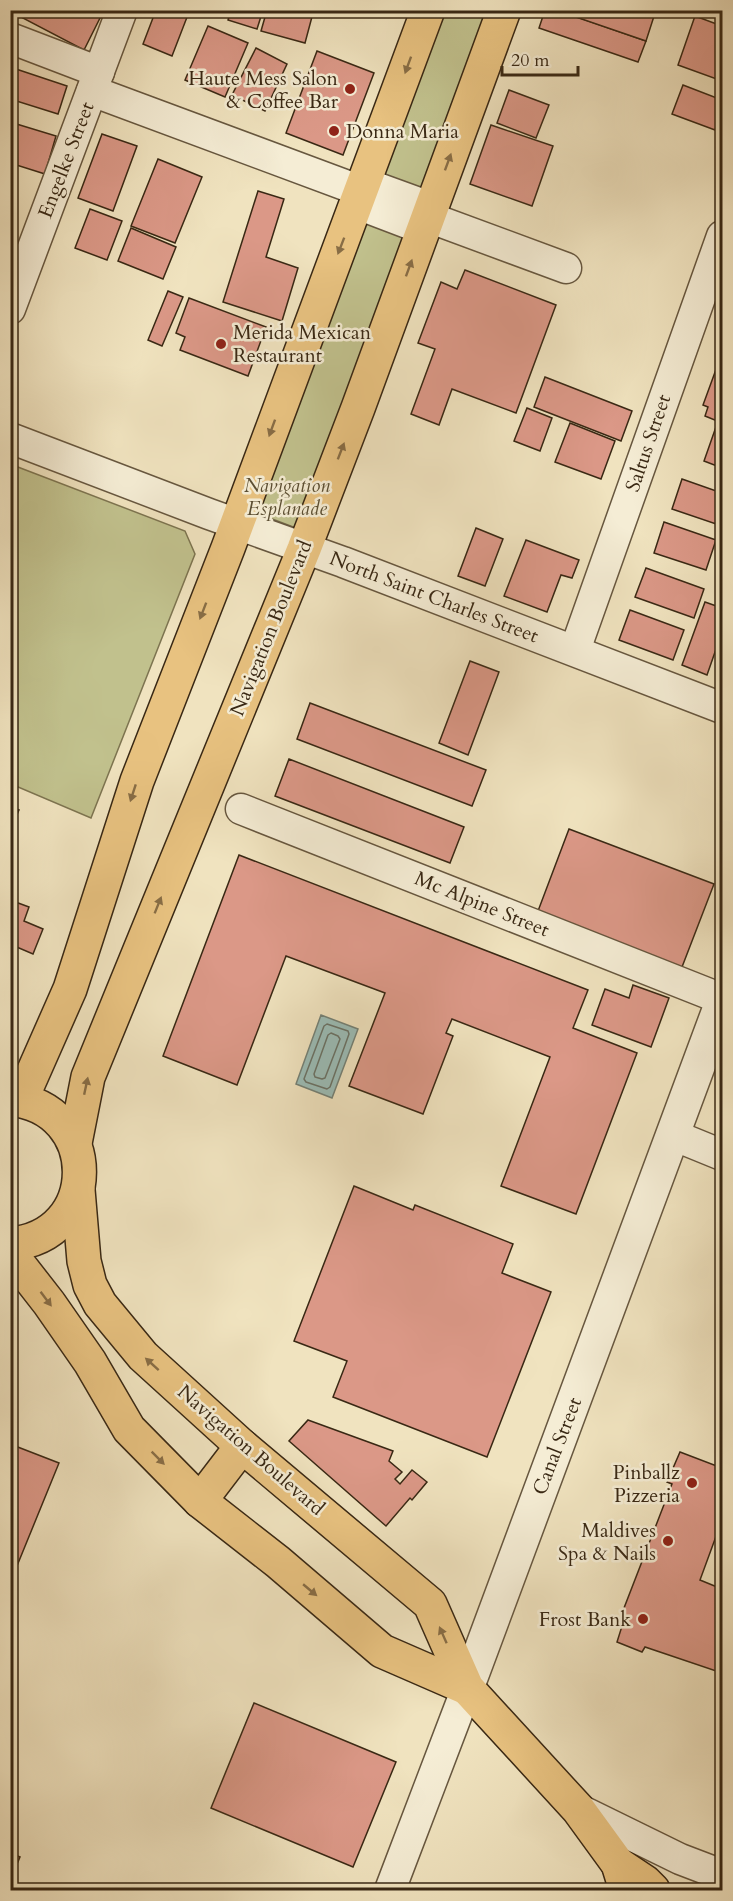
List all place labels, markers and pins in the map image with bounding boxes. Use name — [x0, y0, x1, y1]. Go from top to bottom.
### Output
place label: Haute Mess Salon & Coffee Bar — [188, 65, 339, 115]
marker: Haute Mess Salon & Coffee Bar — [343, 82, 357, 96]
place label: Donna Maria — [346, 118, 459, 145]
marker: Donna Maria — [327, 124, 341, 138]
place label: Merida Mexican Restaurant — [233, 319, 372, 369]
marker: Merida Mexican Restaurant — [214, 337, 228, 351]
place label: Pinballz Pizzeria — [613, 1459, 680, 1509]
marker: Pinballz Pizzeria — [685, 1476, 699, 1490]
place label: Maldives Spa & Nails — [558, 1517, 656, 1567]
marker: Maldives Spa & Nails — [661, 1534, 675, 1548]
place label: Frost Bank — [539, 1606, 631, 1633]
marker: Frost Bank — [636, 1612, 650, 1626]

